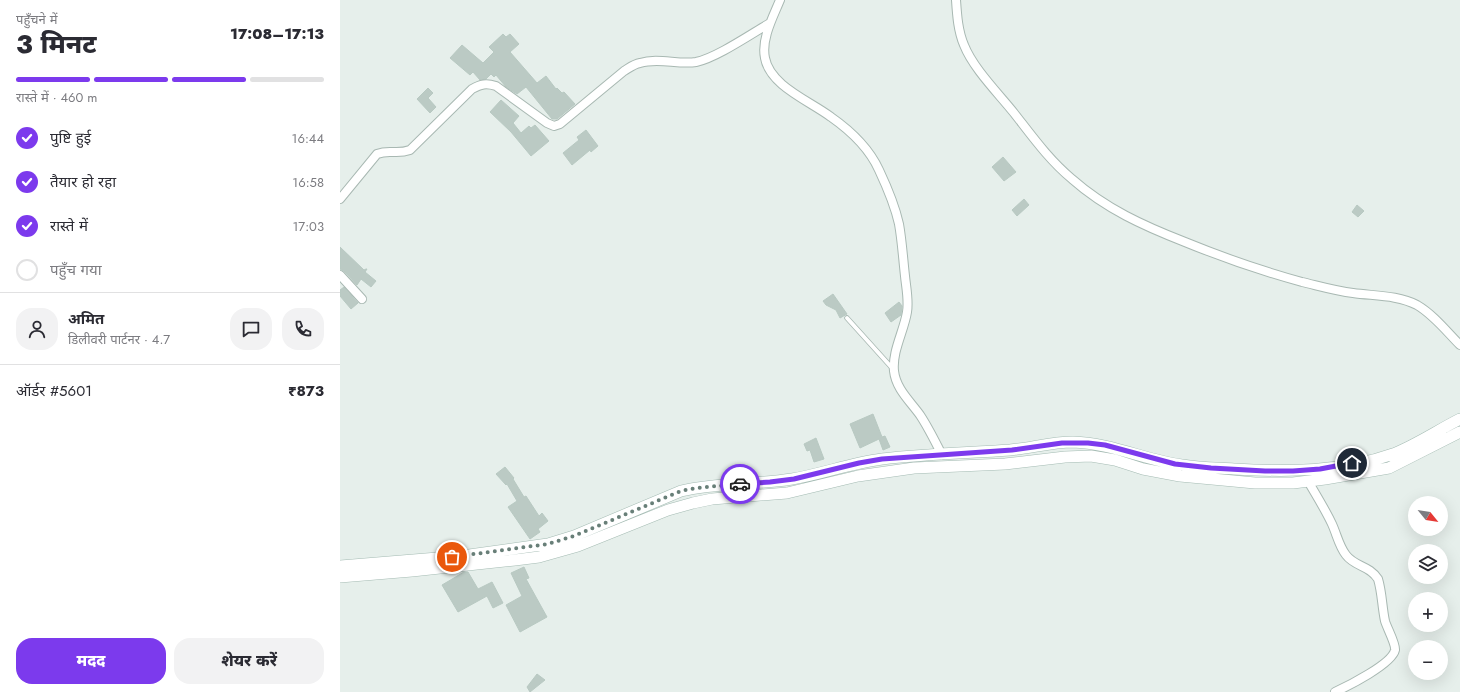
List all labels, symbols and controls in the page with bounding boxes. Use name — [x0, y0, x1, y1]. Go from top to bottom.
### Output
text: पहुँचने में — [16, 10, 57, 29]
text: 17:08–17:13 — [230, 23, 324, 45]
text: 3 मिनट — [16, 25, 97, 63]
text: रास्ते में · 460 m — [16, 88, 97, 107]
icon: check — [16, 127, 38, 149]
text: पुष्टि हुई — [50, 127, 91, 149]
text: 16:44 — [292, 129, 324, 148]
icon: check — [16, 171, 38, 193]
text: तैयार हो रहा — [50, 171, 116, 193]
text: 16:58 — [292, 173, 324, 192]
icon: check — [16, 215, 38, 237]
text: रास्ते में — [50, 215, 88, 237]
text: 17:03 — [293, 217, 324, 236]
text: पहुँच गया — [50, 259, 102, 281]
button: person — [16, 308, 58, 350]
text: अमित — [68, 308, 104, 330]
button: chat — [230, 308, 272, 350]
button: phone — [282, 308, 324, 350]
text: डिलीवरी पार्टनर · 4.7 — [68, 330, 170, 349]
text: ऑर्डर #5601 — [16, 380, 92, 402]
text: ₹873 — [288, 380, 324, 402]
pin — [1335, 446, 1369, 480]
icon: home — [1341, 452, 1363, 474]
courier — [720, 464, 760, 504]
icon: car — [729, 473, 751, 495]
north arrow — [1408, 496, 1448, 536]
map controls — [1408, 496, 1448, 680]
pin — [435, 540, 469, 574]
button: layers — [1408, 544, 1448, 584]
icon: bag — [441, 546, 463, 568]
button: + — [1408, 592, 1448, 632]
button: मदद — [16, 638, 166, 684]
button: शेयर करें — [174, 638, 324, 684]
button: − — [1408, 640, 1448, 680]

